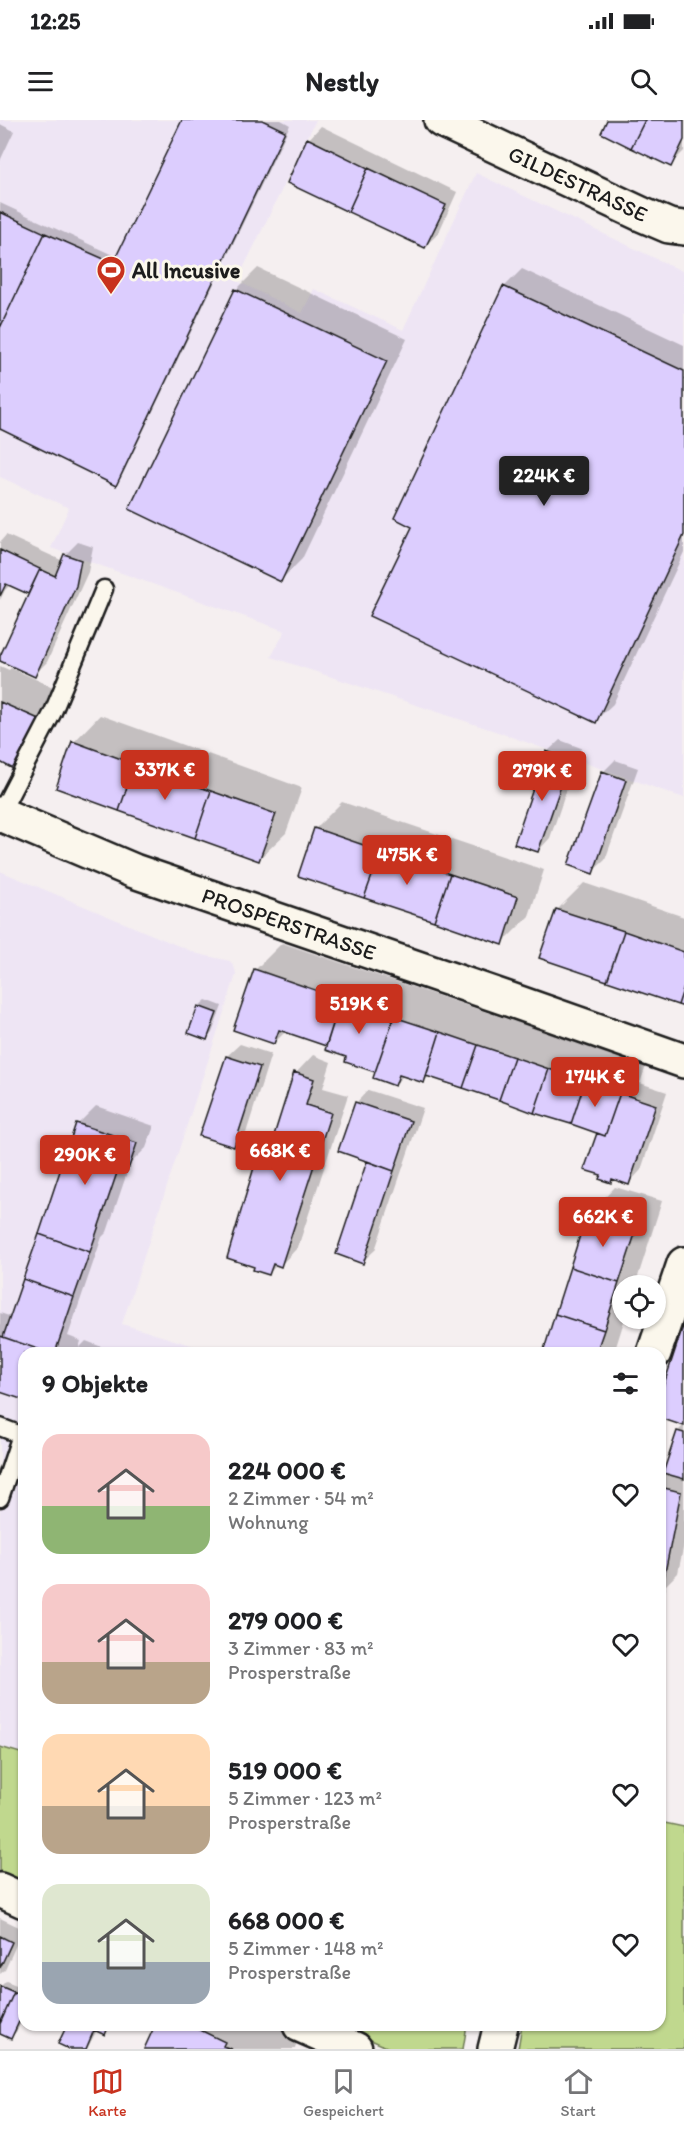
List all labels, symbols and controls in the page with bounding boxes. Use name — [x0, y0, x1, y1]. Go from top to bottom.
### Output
text: 12:25 — [30, 8, 80, 35]
icon: menu — [24, 65, 57, 98]
text: Nestly — [305, 65, 379, 98]
icon: search — [627, 65, 660, 98]
street label: GILDESTRASSE — [504, 140, 652, 228]
sports icon: All Incusive — [95, 254, 127, 296]
place label: All Incusive — [131, 257, 241, 284]
pin: 224K € — [495, 456, 593, 507]
text: 224K € — [513, 463, 575, 487]
pin: 337K € — [116, 750, 214, 801]
pin: 279K € — [493, 751, 591, 802]
text: 337K € — [135, 757, 195, 781]
text: 279K € — [512, 758, 572, 782]
pin: 475K € — [358, 835, 456, 886]
text: 475K € — [376, 842, 438, 866]
street label: PROSPERSTRASSE — [198, 882, 380, 966]
pin: 519K € — [310, 984, 408, 1035]
text: 519K € — [330, 991, 388, 1015]
pin: 174K € — [546, 1057, 644, 1108]
text: 174K € — [565, 1064, 625, 1088]
pin: 668K € — [231, 1131, 329, 1182]
pin: 290K € — [36, 1135, 134, 1186]
text: 668K € — [250, 1138, 310, 1162]
text: 290K € — [54, 1142, 116, 1166]
pin: 662K € — [554, 1197, 652, 1248]
text: 662K € — [573, 1204, 633, 1228]
map controls — [612, 1275, 666, 1329]
button: locate — [612, 1275, 666, 1329]
text: 9 Objekte — [42, 1367, 148, 1399]
icon: filters — [609, 1367, 642, 1400]
text: 224 000 € — [228, 1454, 346, 1486]
icon: home — [90, 1458, 162, 1530]
icon: heart — [609, 1478, 642, 1511]
text: 2 Zimmer · 54 m² — [228, 1486, 374, 1510]
text: Wohnung — [228, 1510, 309, 1534]
text: 279 000 € — [228, 1604, 343, 1636]
icon: home — [90, 1608, 162, 1680]
icon: heart — [609, 1628, 642, 1661]
text: 3 Zimmer · 83 m² — [228, 1636, 373, 1660]
text: Prosperstraße — [228, 1660, 351, 1684]
text: 519 000 € — [228, 1754, 342, 1786]
icon: home — [90, 1758, 162, 1830]
icon: heart — [609, 1778, 642, 1811]
text: 5 Zimmer · 123 m² — [228, 1786, 382, 1810]
text: Prosperstraße — [228, 1810, 351, 1834]
text: 668 000 € — [228, 1904, 344, 1936]
icon: home — [90, 1908, 162, 1980]
icon: heart — [609, 1928, 642, 1961]
text: 5 Zimmer · 148 m² — [228, 1936, 383, 1960]
text: Prosperstraße — [228, 1960, 351, 1984]
tab: Karte — [88, 2065, 127, 2120]
tab: Gespeichert — [303, 2065, 384, 2120]
tab: Start — [560, 2065, 596, 2120]

